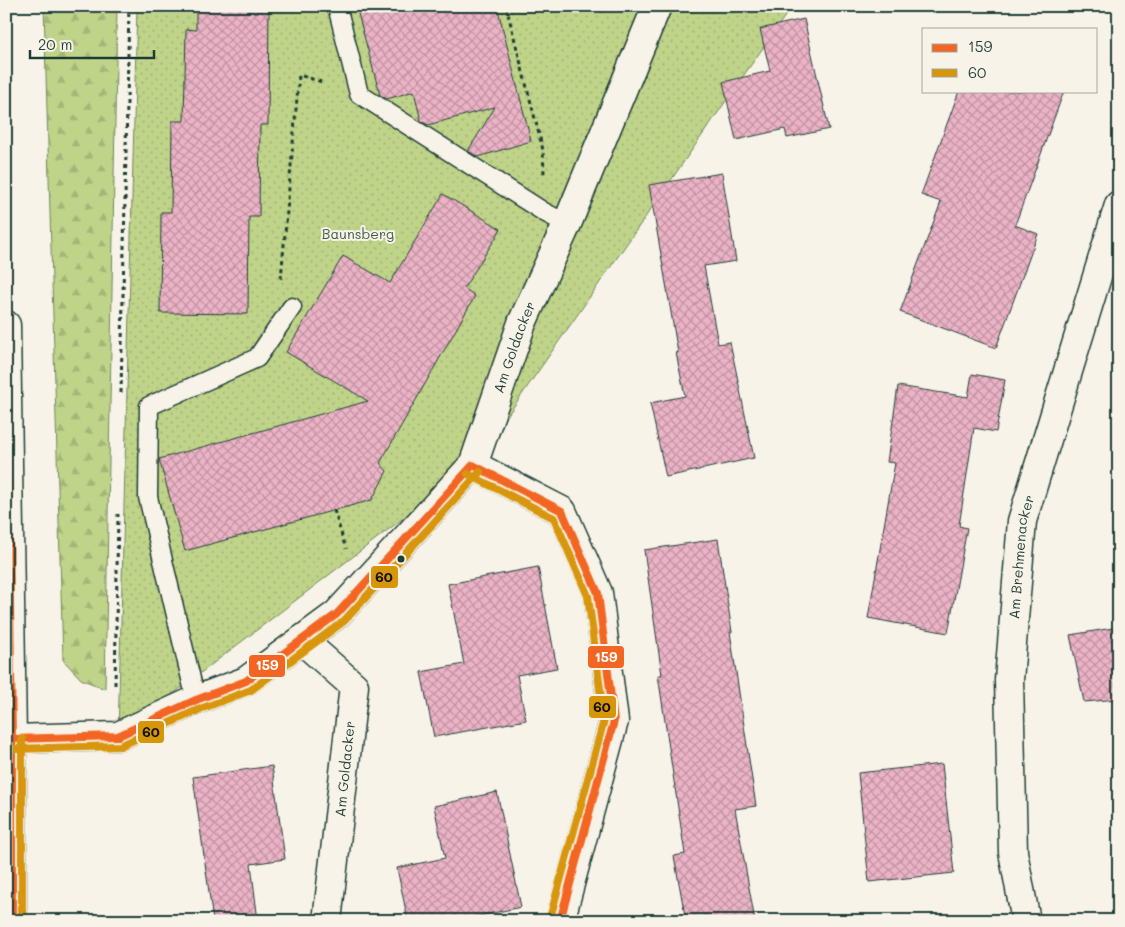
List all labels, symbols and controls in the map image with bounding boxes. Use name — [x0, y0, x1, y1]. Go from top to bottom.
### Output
scale bar — [30, 28, 154, 60]
legend — [922, 28, 1098, 92]
text: 20 m — [38, 34, 72, 54]
text: 159 — [968, 36, 992, 56]
text: 60 — [968, 62, 986, 82]
park label: Baunsberg — [322, 224, 394, 243]
street label: Am Goldacker — [489, 298, 540, 396]
street label: Am Brehmenacker — [1004, 492, 1038, 620]
unlabelled marker — [396, 554, 406, 564]
line badge: 60 — [370, 565, 399, 589]
text: 60 — [375, 567, 393, 586]
line badge: 159 — [587, 645, 625, 669]
text: 159 — [595, 647, 618, 666]
line badge: 159 — [248, 654, 286, 678]
text: 159 — [256, 655, 279, 674]
line badge: 60 — [588, 695, 617, 719]
text: 60 — [593, 697, 611, 716]
line badge: 60 — [137, 720, 165, 744]
street label: Am Goldacker — [330, 720, 359, 818]
text: 60 — [142, 722, 160, 741]

